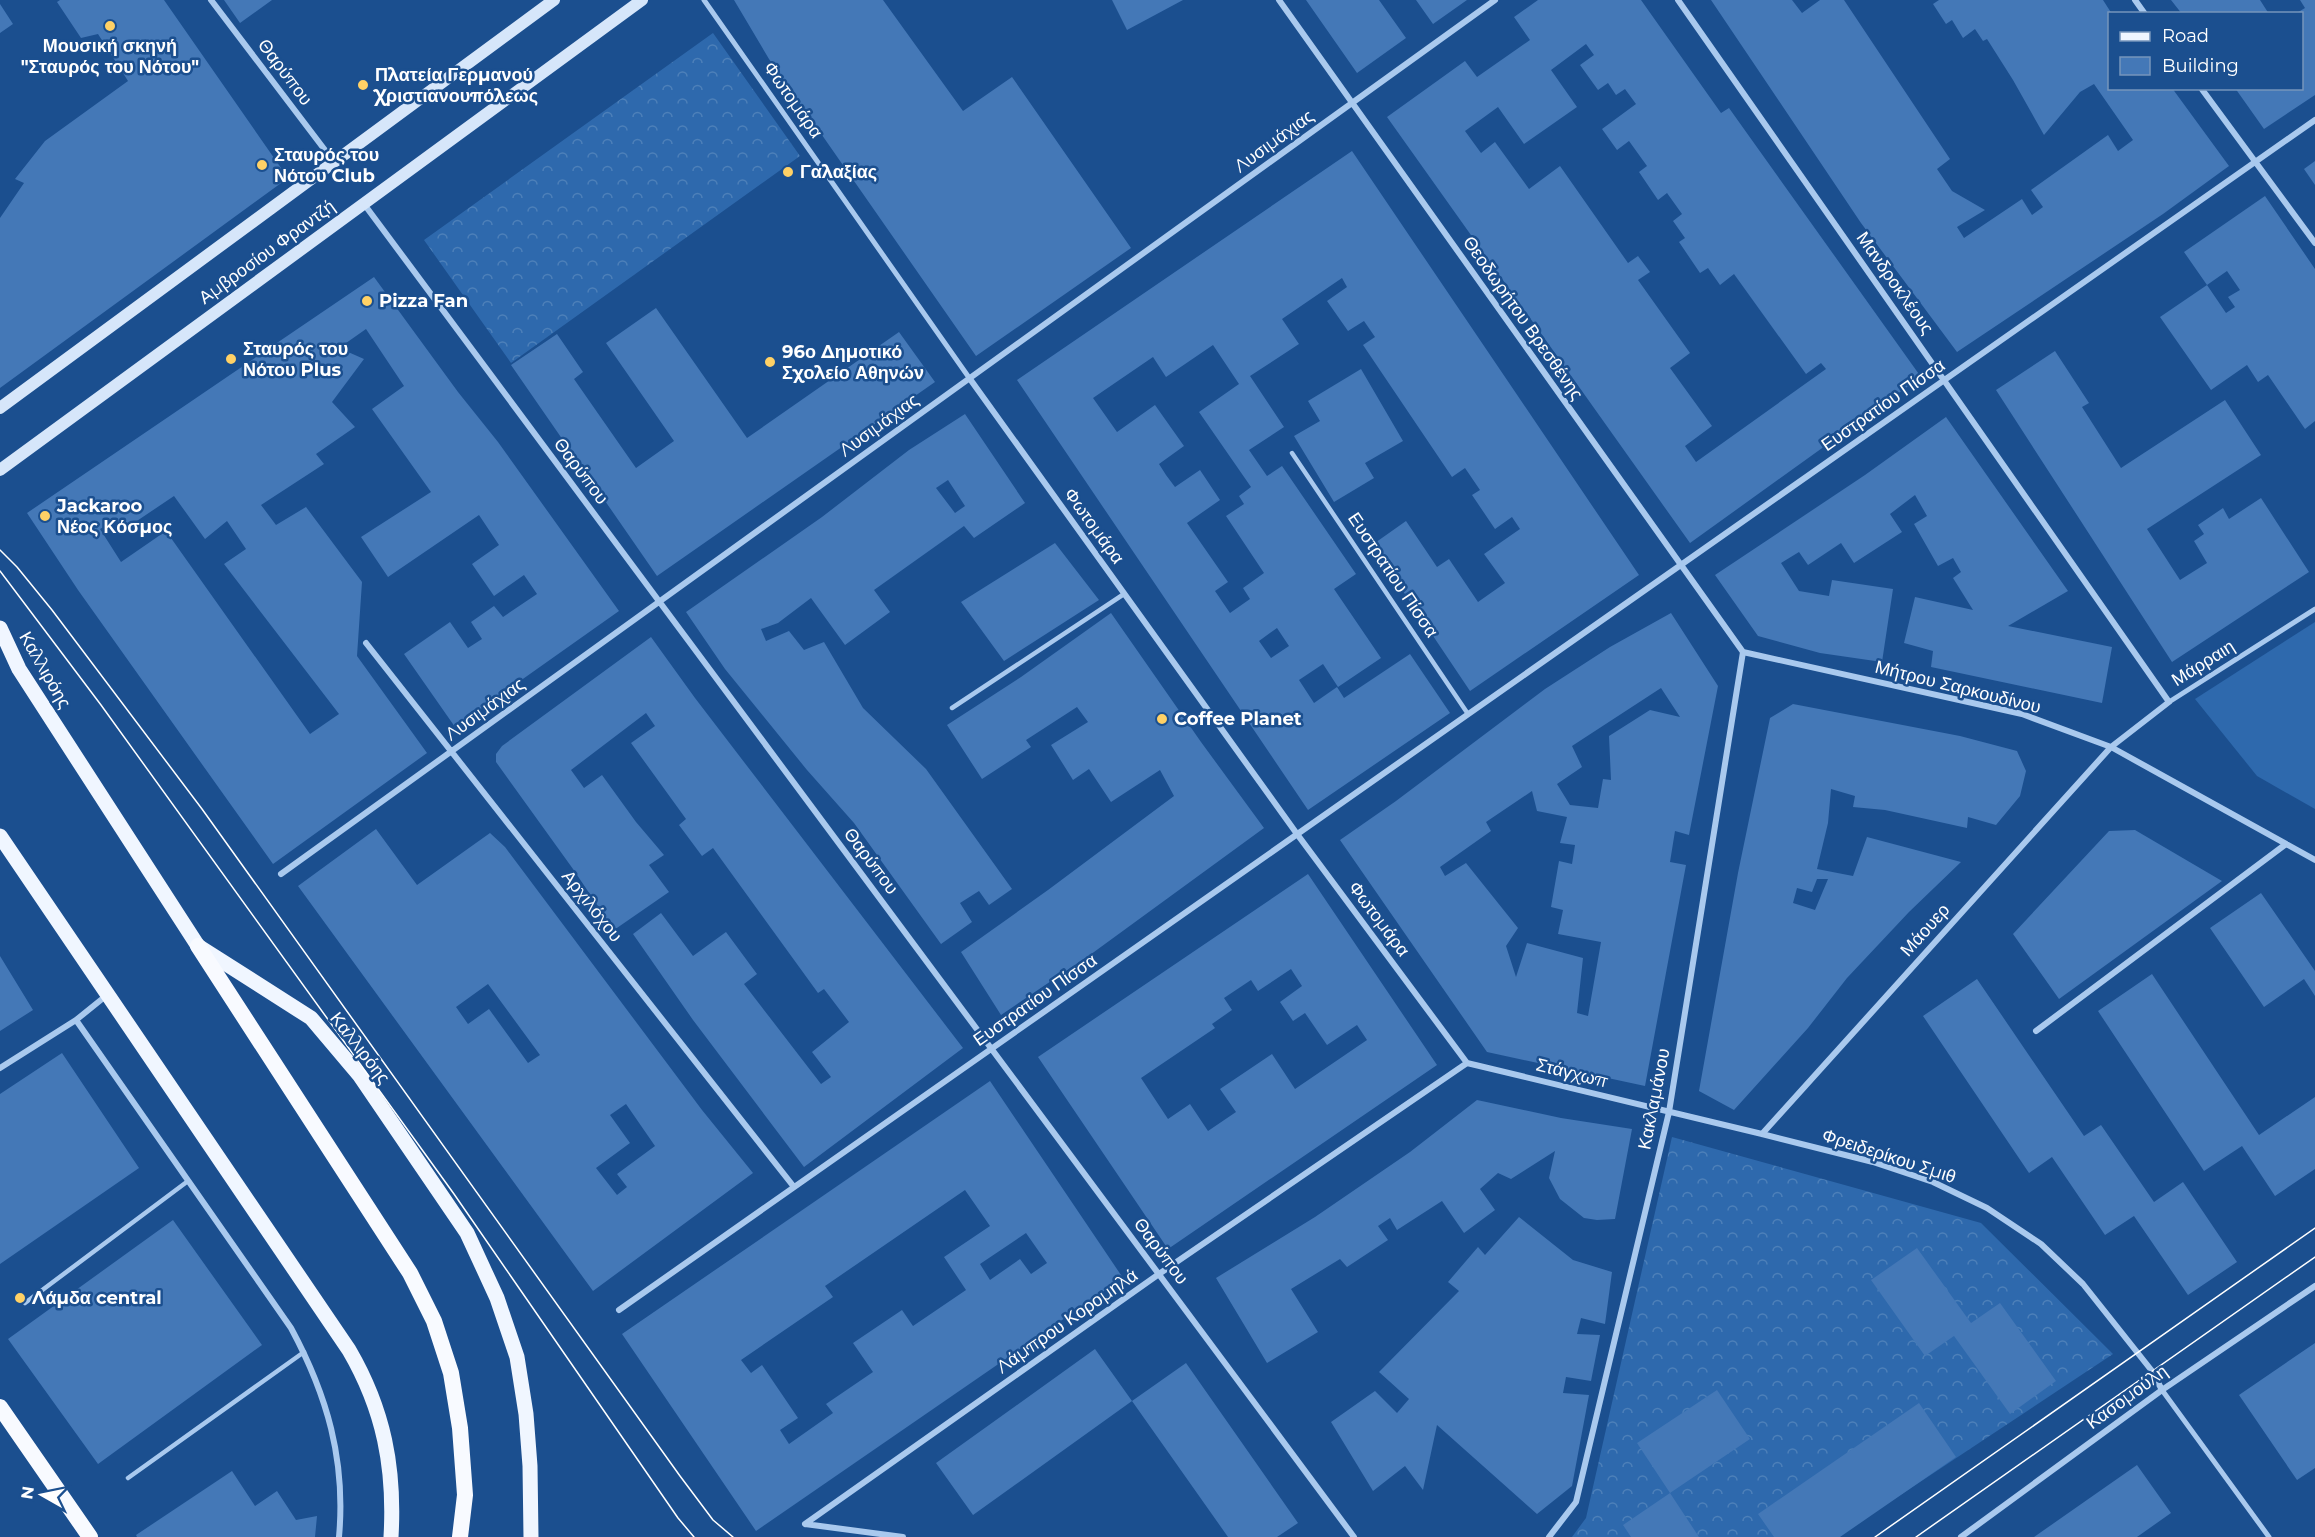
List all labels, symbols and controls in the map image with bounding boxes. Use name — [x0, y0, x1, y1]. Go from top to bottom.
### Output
legend — [2108, 12, 2303, 90]
marker: Μουσική σκηνή "Σταυρός του Νότου" — [103, 19, 117, 33]
text: Road — [2162, 25, 2209, 47]
street label: Θαρύπου — [253, 34, 317, 110]
place label: Μουσική σκηνή "Σταυρός του Νότου" — [21, 35, 199, 78]
text: Building — [2162, 55, 2239, 77]
street label: Φωτομάρα — [759, 58, 827, 142]
place label: Πλατεία Γερμανού Χριστιανουπόλεως — [372, 64, 538, 107]
marker: Πλατεία Γερμανού Χριστιανουπόλεως — [356, 78, 370, 92]
street label: Λυσιμάχιας — [1230, 105, 1318, 177]
place label: Σταυρός του Νότου Club — [274, 144, 379, 187]
marker: Σταυρός του Νότου Club — [255, 158, 269, 172]
place label: Γαλαξίας — [800, 161, 877, 183]
marker: Γαλαξίας — [781, 165, 795, 179]
street label: Αμβροσίου Φραντζή — [195, 195, 339, 309]
street label: Μανδροκλέους — [1852, 228, 1939, 339]
street label: Θεοδωρήτου Βρεσθένης — [1458, 232, 1588, 404]
place label: Pizza Fan — [379, 290, 468, 312]
marker: Pizza Fan — [360, 294, 374, 308]
place label: Σταυρός του Νότου Plus — [243, 338, 348, 381]
place label: 96ο Δημοτικό Σχολείο Αθηνών — [782, 341, 924, 384]
marker: Σταυρός του Νότου Plus — [224, 352, 238, 366]
street label: Ευστρατίου Πίσσα — [1817, 354, 1949, 456]
marker: 96ο Δημοτικό Σχολείο Αθηνών — [763, 355, 777, 369]
street label: Λυσιμάχιας — [835, 389, 923, 461]
street label: Θαρύπου — [549, 433, 613, 509]
street label: Φωτομάρα — [1059, 484, 1129, 568]
place label: Jackaroo Νέος Κόσμος — [56, 495, 172, 538]
street label: Ευστρατίου Πίσσα — [1343, 508, 1443, 642]
marker: Jackaroo Νέος Κόσμος — [38, 509, 52, 523]
street label: Καλλιρόης — [14, 628, 76, 712]
street label: Μάρραιη — [2167, 635, 2239, 691]
street label: Μήτρου Σαρκουδίνου — [1873, 656, 2043, 718]
street label: Λυσιμάχιας — [441, 673, 529, 745]
place label: Coffee Planet — [1174, 708, 1302, 730]
marker: Coffee Planet — [1155, 712, 1169, 726]
street label: Θαρύπου — [839, 823, 903, 899]
street label: Αρχιλόχου — [557, 866, 627, 946]
street label: Φωτομάρα — [1344, 877, 1414, 961]
street label: Μάουερ — [1896, 899, 1954, 961]
street label: Ευστρατίου Πίσσα — [969, 949, 1101, 1051]
street label: Καλλιρόης — [325, 1008, 395, 1088]
street label: Κακλαμάνου — [1633, 1046, 1675, 1152]
street label: Στάγχωπ — [1534, 1053, 1610, 1093]
street label: Φρειδερίκου Σμιθ — [1819, 1124, 1959, 1188]
street label: Θαρύπου — [1129, 1213, 1193, 1289]
street label: Λάμπρου Κορομηλά — [992, 1264, 1142, 1378]
place label: Λάμδα central — [31, 1287, 162, 1309]
marker: Λάμδα central — [13, 1291, 27, 1305]
street label: Κασομούλη — [2082, 1360, 2172, 1434]
north arrow — [12, 1465, 72, 1525]
text: N — [17, 1485, 38, 1501]

